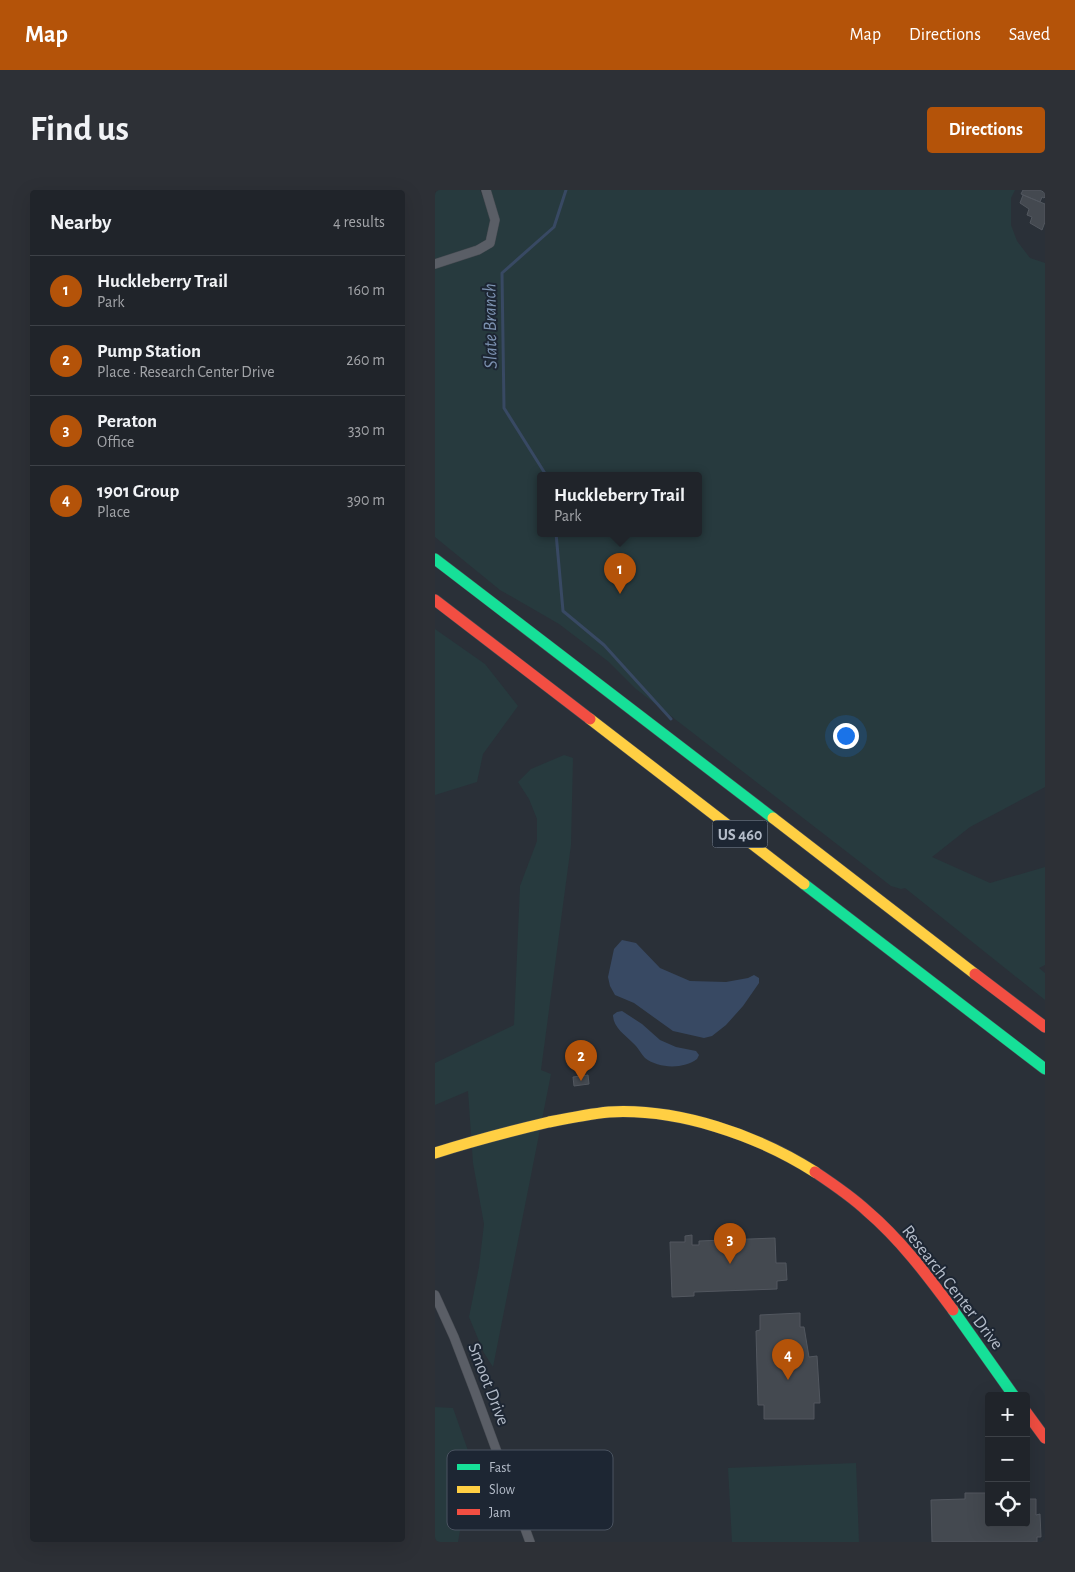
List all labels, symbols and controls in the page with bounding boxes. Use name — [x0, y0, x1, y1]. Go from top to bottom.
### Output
text: Map — [25, 23, 68, 47]
text: Map — [850, 26, 881, 44]
text: Directions — [909, 26, 981, 44]
text: Saved — [1009, 26, 1050, 44]
button: Directions — [927, 107, 1045, 153]
text: Find us — [30, 112, 129, 147]
text: Nearby — [50, 212, 111, 233]
text: 4 results — [333, 214, 385, 230]
text: Huckleberry Trail — [97, 272, 228, 291]
text: 1 — [63, 282, 69, 298]
text: 160 m — [348, 282, 385, 298]
water label: Slate Branch — [480, 283, 501, 369]
text: Park — [97, 294, 125, 310]
text: Pump Station — [97, 342, 201, 361]
text: 2 — [62, 352, 70, 368]
text: 260 m — [346, 352, 385, 368]
text: Place · Research Center Drive — [97, 364, 275, 380]
text: Peraton — [97, 412, 157, 431]
text: 3 — [63, 422, 69, 438]
text: 330 m — [348, 422, 385, 438]
text: Office — [97, 434, 134, 450]
popup — [537, 472, 702, 537]
text: 1901 Group — [97, 482, 179, 501]
text: Huckleberry Trail — [554, 486, 685, 505]
text: 4 — [62, 492, 70, 508]
text: 390 m — [347, 492, 385, 508]
text: Place — [97, 504, 130, 520]
text: Park — [554, 508, 582, 524]
pin: 1 — [604, 553, 636, 594]
your location — [833, 723, 859, 749]
road number: US 460 — [713, 820, 767, 848]
pin: 2 — [565, 1040, 597, 1081]
street label: Research Center Drive — [898, 1222, 1006, 1353]
pin: 3 — [714, 1223, 746, 1264]
pin: 4 — [772, 1339, 804, 1380]
street label: Smoot Drive — [464, 1341, 512, 1428]
map controls — [985, 1392, 1030, 1527]
button: + — [985, 1392, 1030, 1437]
button: − — [985, 1437, 1030, 1482]
legend — [447, 1450, 613, 1530]
text: Fast — [489, 1461, 511, 1475]
button: locate — [985, 1482, 1030, 1527]
text: Slow — [489, 1483, 516, 1497]
text: Jam — [489, 1506, 511, 1520]

